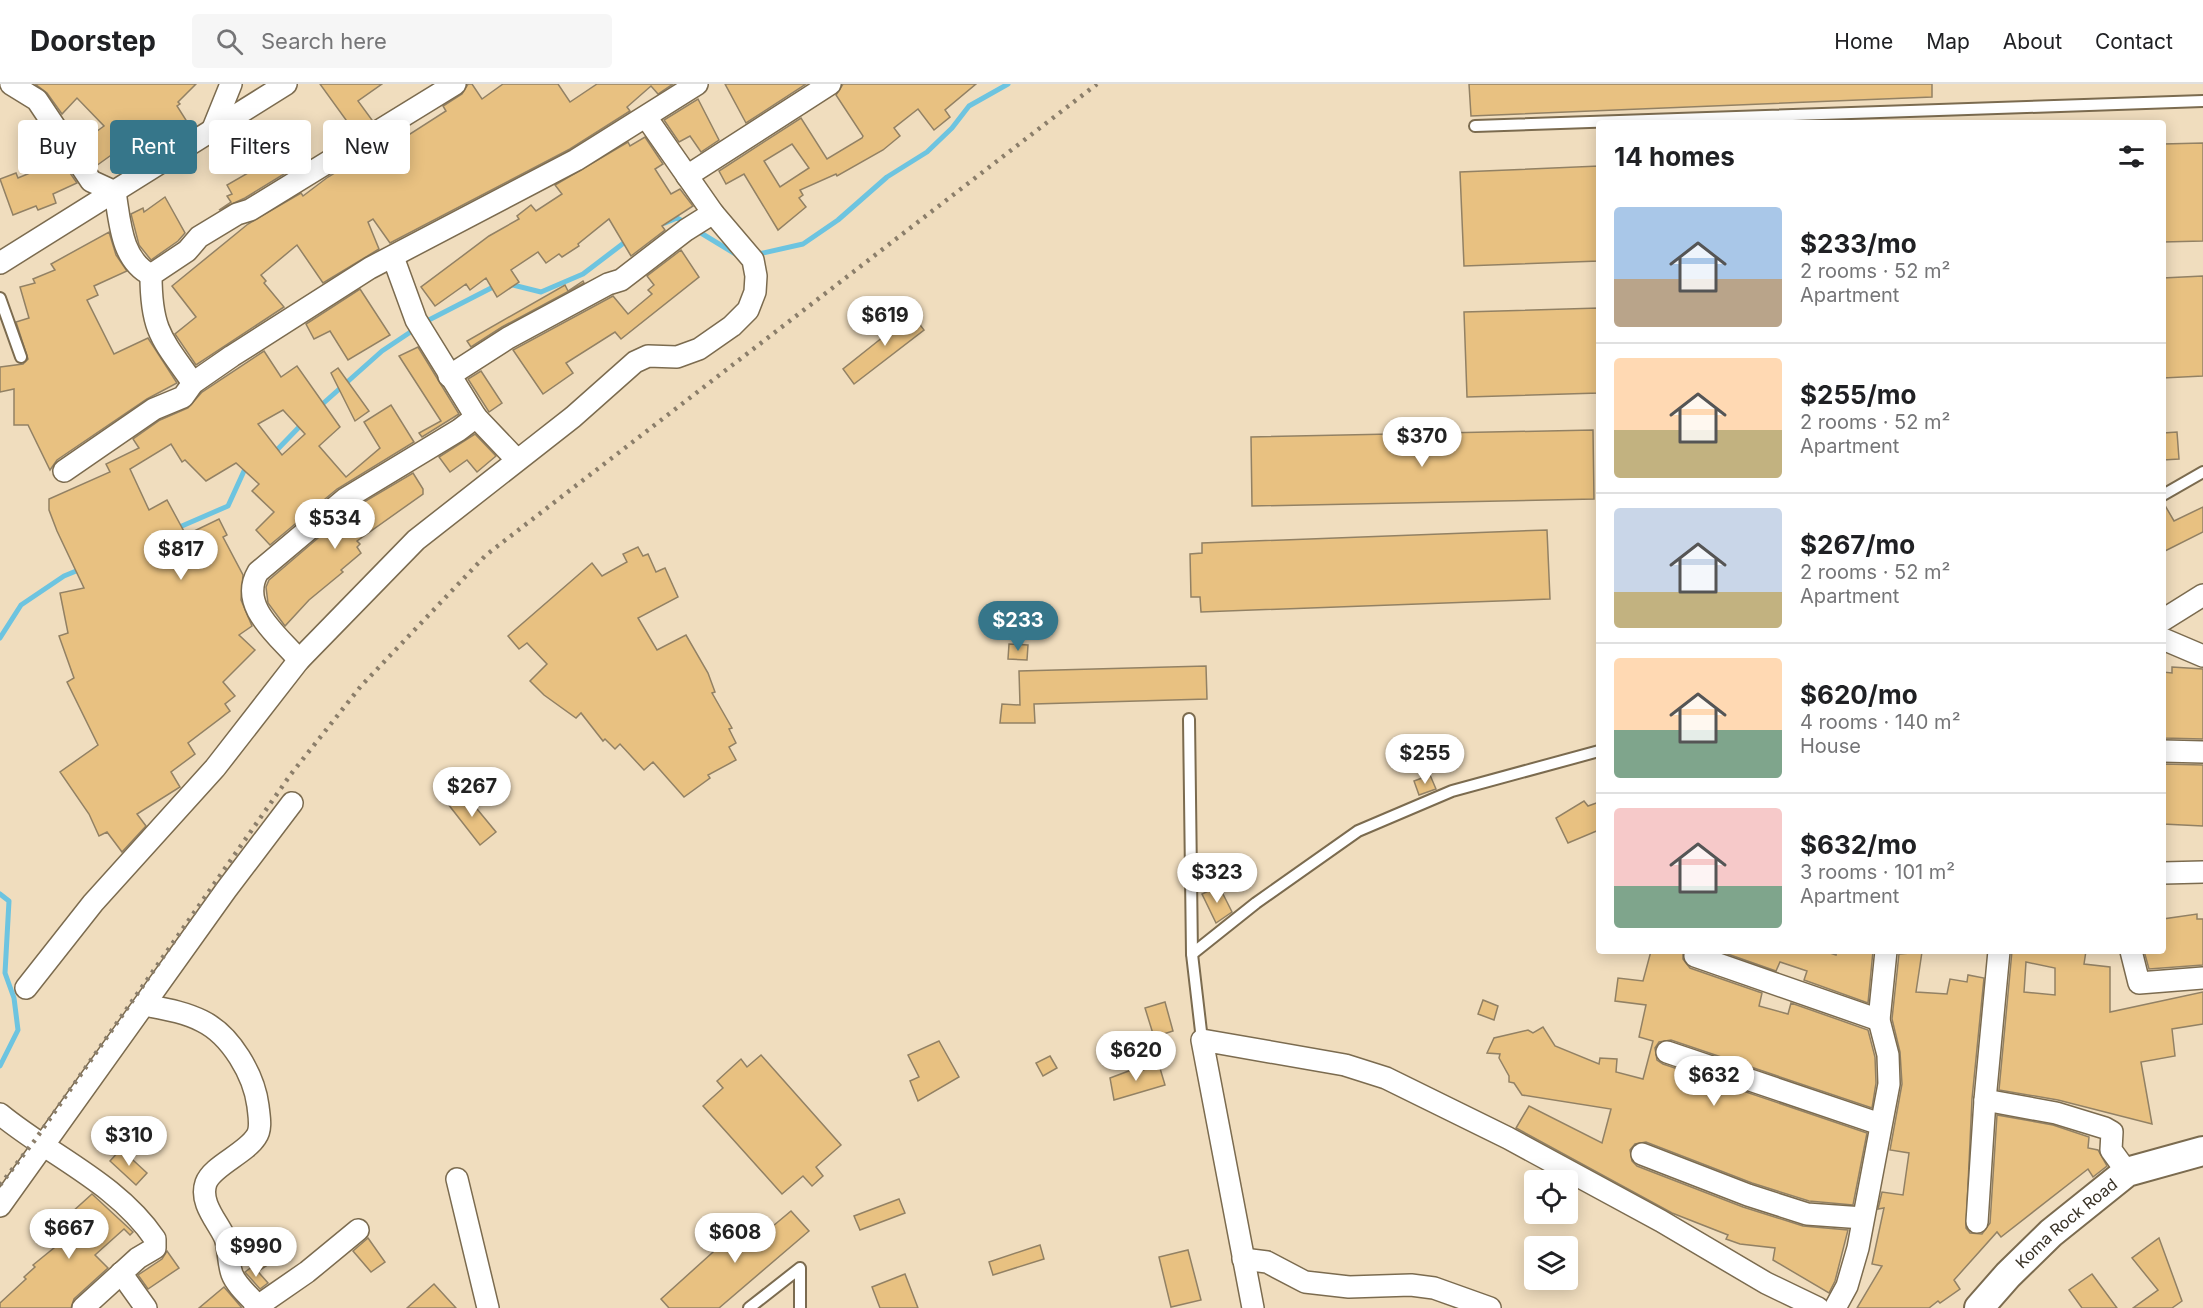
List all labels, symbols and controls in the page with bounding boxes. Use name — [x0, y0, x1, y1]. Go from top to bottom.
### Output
search box — [192, 14, 612, 68]
text: Doorstep — [30, 24, 156, 58]
icon: search — [213, 25, 246, 58]
text: Search here — [261, 28, 387, 54]
text: Home — [1834, 29, 1893, 54]
text: Map — [1926, 29, 1970, 54]
text: About — [2003, 29, 2062, 54]
text: Contact — [2095, 29, 2173, 54]
chip: Buy — [18, 120, 98, 174]
chip: Rent — [110, 120, 197, 174]
chip: Filters — [209, 120, 311, 174]
chip: New — [323, 120, 410, 174]
icon: filters — [2115, 140, 2148, 173]
text: 14 homes — [1614, 141, 1735, 172]
text: $233/mo — [1800, 228, 1917, 259]
icon: home — [1662, 231, 1734, 303]
text: 2 rooms · 52 m² — [1800, 259, 1950, 283]
text: Apartment — [1800, 283, 1899, 307]
pin: $619 — [849, 296, 921, 347]
text: $619 — [861, 303, 909, 327]
text: $255/mo — [1800, 379, 1916, 410]
icon: home — [1662, 382, 1734, 454]
text: 2 rooms · 52 m² — [1800, 410, 1950, 434]
pin: $370 — [1386, 417, 1458, 468]
text: $370 — [1397, 424, 1447, 448]
text: Apartment — [1800, 434, 1899, 458]
pin: $534 — [299, 499, 371, 550]
text: $534 — [309, 506, 361, 530]
text: $267/mo — [1800, 529, 1915, 560]
pin: $817 — [145, 530, 217, 581]
icon: home — [1662, 532, 1734, 604]
text: $817 — [158, 537, 204, 561]
text: 2 rooms · 52 m² — [1800, 560, 1950, 584]
text: Apartment — [1800, 584, 1899, 608]
pin: $233 — [982, 601, 1054, 652]
text: $233 — [992, 608, 1044, 632]
text: $620/mo — [1800, 679, 1918, 710]
icon: home — [1662, 682, 1734, 754]
text: 4 rooms · 140 m² — [1800, 710, 1960, 734]
pin: $255 — [1389, 734, 1461, 785]
text: House — [1800, 734, 1861, 758]
text: $255 — [1399, 741, 1451, 765]
pin: $267 — [436, 767, 508, 818]
text: $267 — [447, 774, 497, 798]
text: $632/mo — [1800, 829, 1917, 860]
icon: home — [1662, 832, 1734, 904]
pin: $323 — [1181, 853, 1253, 904]
text: $323 — [1191, 860, 1243, 884]
text: 3 rooms · 101 m² — [1800, 860, 1955, 884]
text: Apartment — [1800, 884, 1899, 908]
pin: $620 — [1100, 1031, 1172, 1082]
text: $620 — [1110, 1038, 1162, 1062]
pin: $632 — [1678, 1056, 1750, 1107]
text: $632 — [1688, 1063, 1740, 1087]
pin: $310 — [93, 1116, 165, 1167]
text: $310 — [105, 1123, 153, 1147]
map controls — [1524, 1170, 1578, 1290]
button: locate — [1524, 1170, 1578, 1224]
street label: Koma Rock Road — [2011, 1174, 2121, 1272]
pin: $667 — [33, 1209, 105, 1260]
pin: $608 — [699, 1213, 771, 1264]
text: $667 — [44, 1216, 94, 1240]
text: $608 — [709, 1220, 761, 1244]
pin: $990 — [220, 1227, 292, 1278]
text: $990 — [230, 1234, 282, 1258]
button: layers — [1524, 1236, 1578, 1290]

